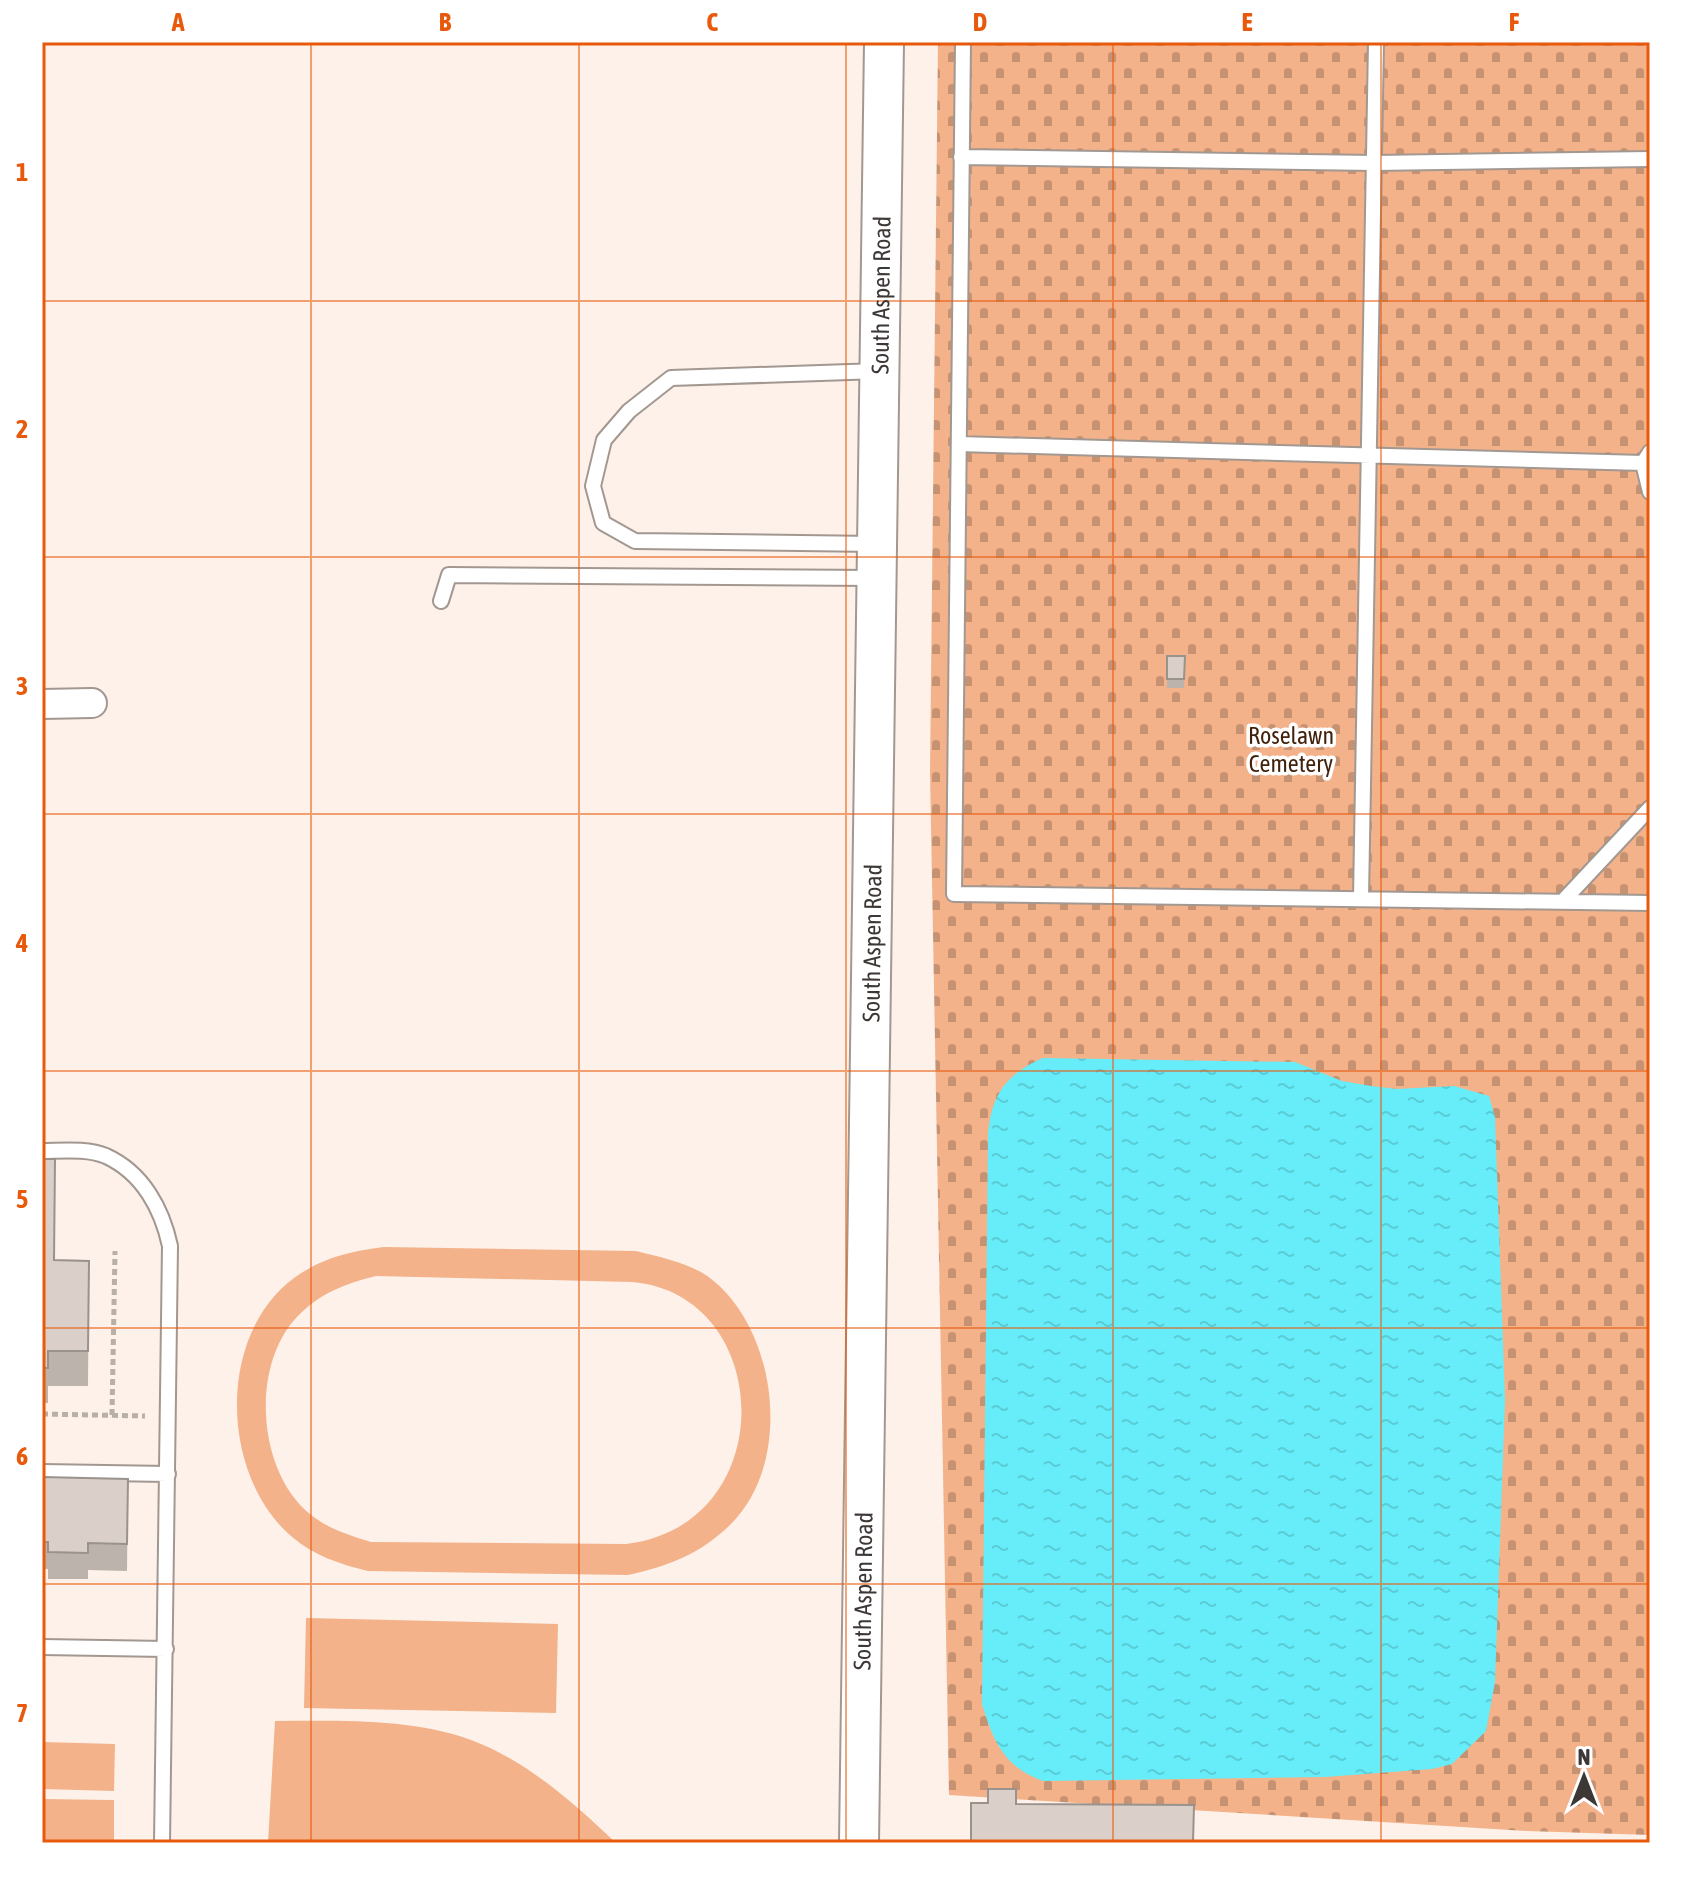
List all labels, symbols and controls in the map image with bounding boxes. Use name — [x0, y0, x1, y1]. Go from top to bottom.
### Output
text: A — [171, 7, 185, 37]
text: B — [439, 7, 452, 37]
text: C — [706, 7, 718, 37]
text: D — [973, 7, 987, 37]
text: E — [1241, 7, 1253, 37]
text: F — [1509, 7, 1520, 37]
text: 1 — [16, 157, 28, 187]
street label: South Aspen Road — [866, 216, 895, 374]
text: 2 — [16, 414, 28, 444]
text: 3 — [16, 671, 28, 701]
park label: Roselawn Cemetery — [1248, 722, 1334, 777]
street label: South Aspen Road — [857, 864, 886, 1022]
text: 4 — [15, 928, 28, 958]
text: 5 — [16, 1184, 28, 1214]
text: 6 — [16, 1441, 28, 1471]
street label: South Aspen Road — [848, 1512, 877, 1670]
text: 7 — [16, 1698, 28, 1728]
north arrow — [1544, 1737, 1624, 1817]
text: N — [1578, 1744, 1590, 1770]

